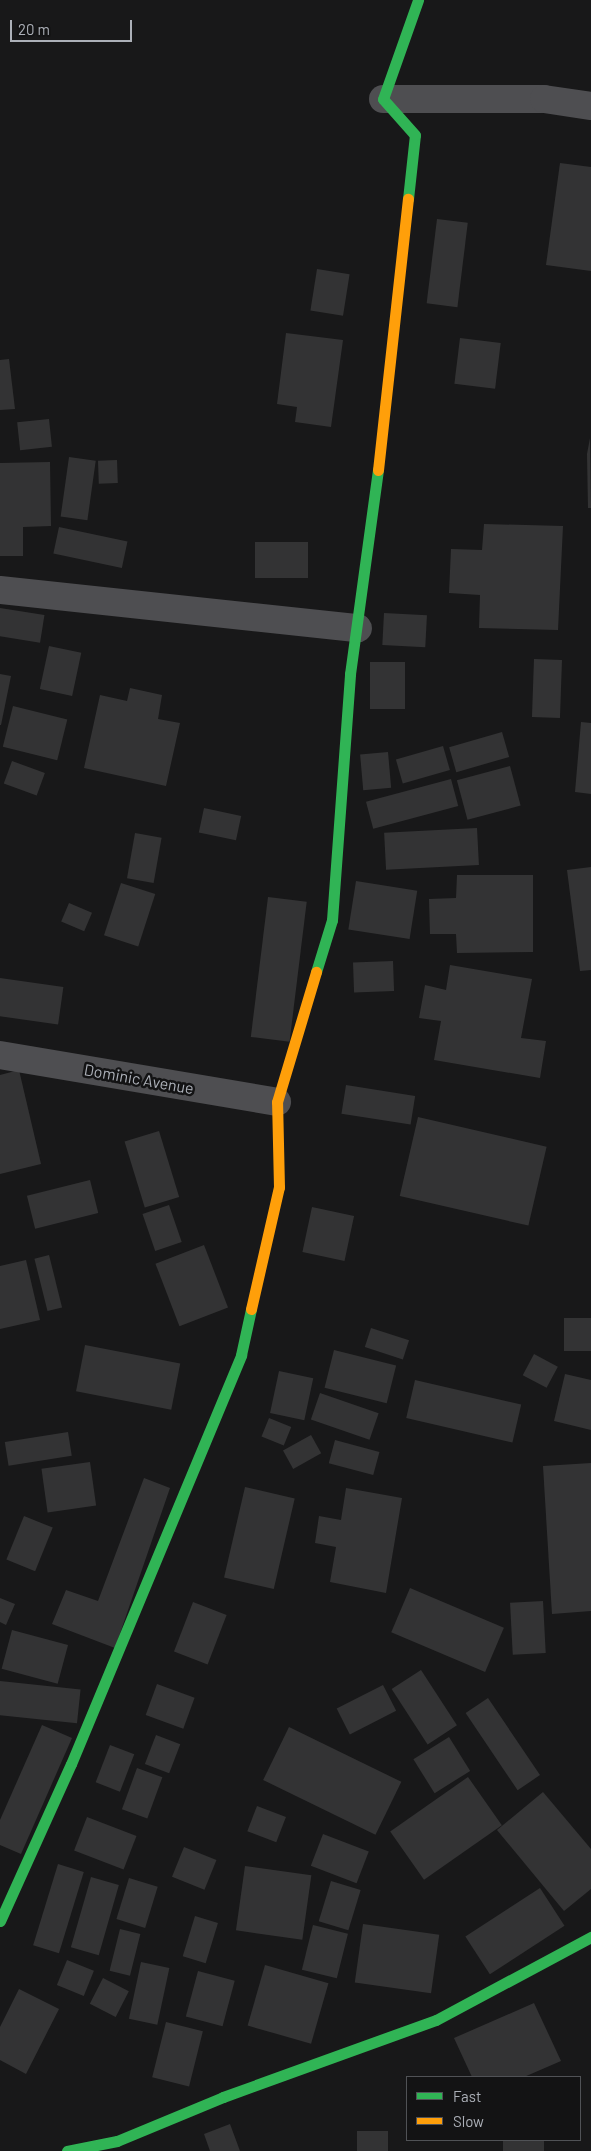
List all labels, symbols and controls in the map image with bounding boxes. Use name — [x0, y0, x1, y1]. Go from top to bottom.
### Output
scale bar — [12, 10, 135, 42]
text: 20 m — [18, 20, 50, 38]
street label: Dominic Avenue — [83, 1060, 195, 1098]
legend — [406, 2076, 581, 2141]
text: Fast — [453, 2087, 481, 2105]
text: Slow — [453, 2112, 484, 2130]

